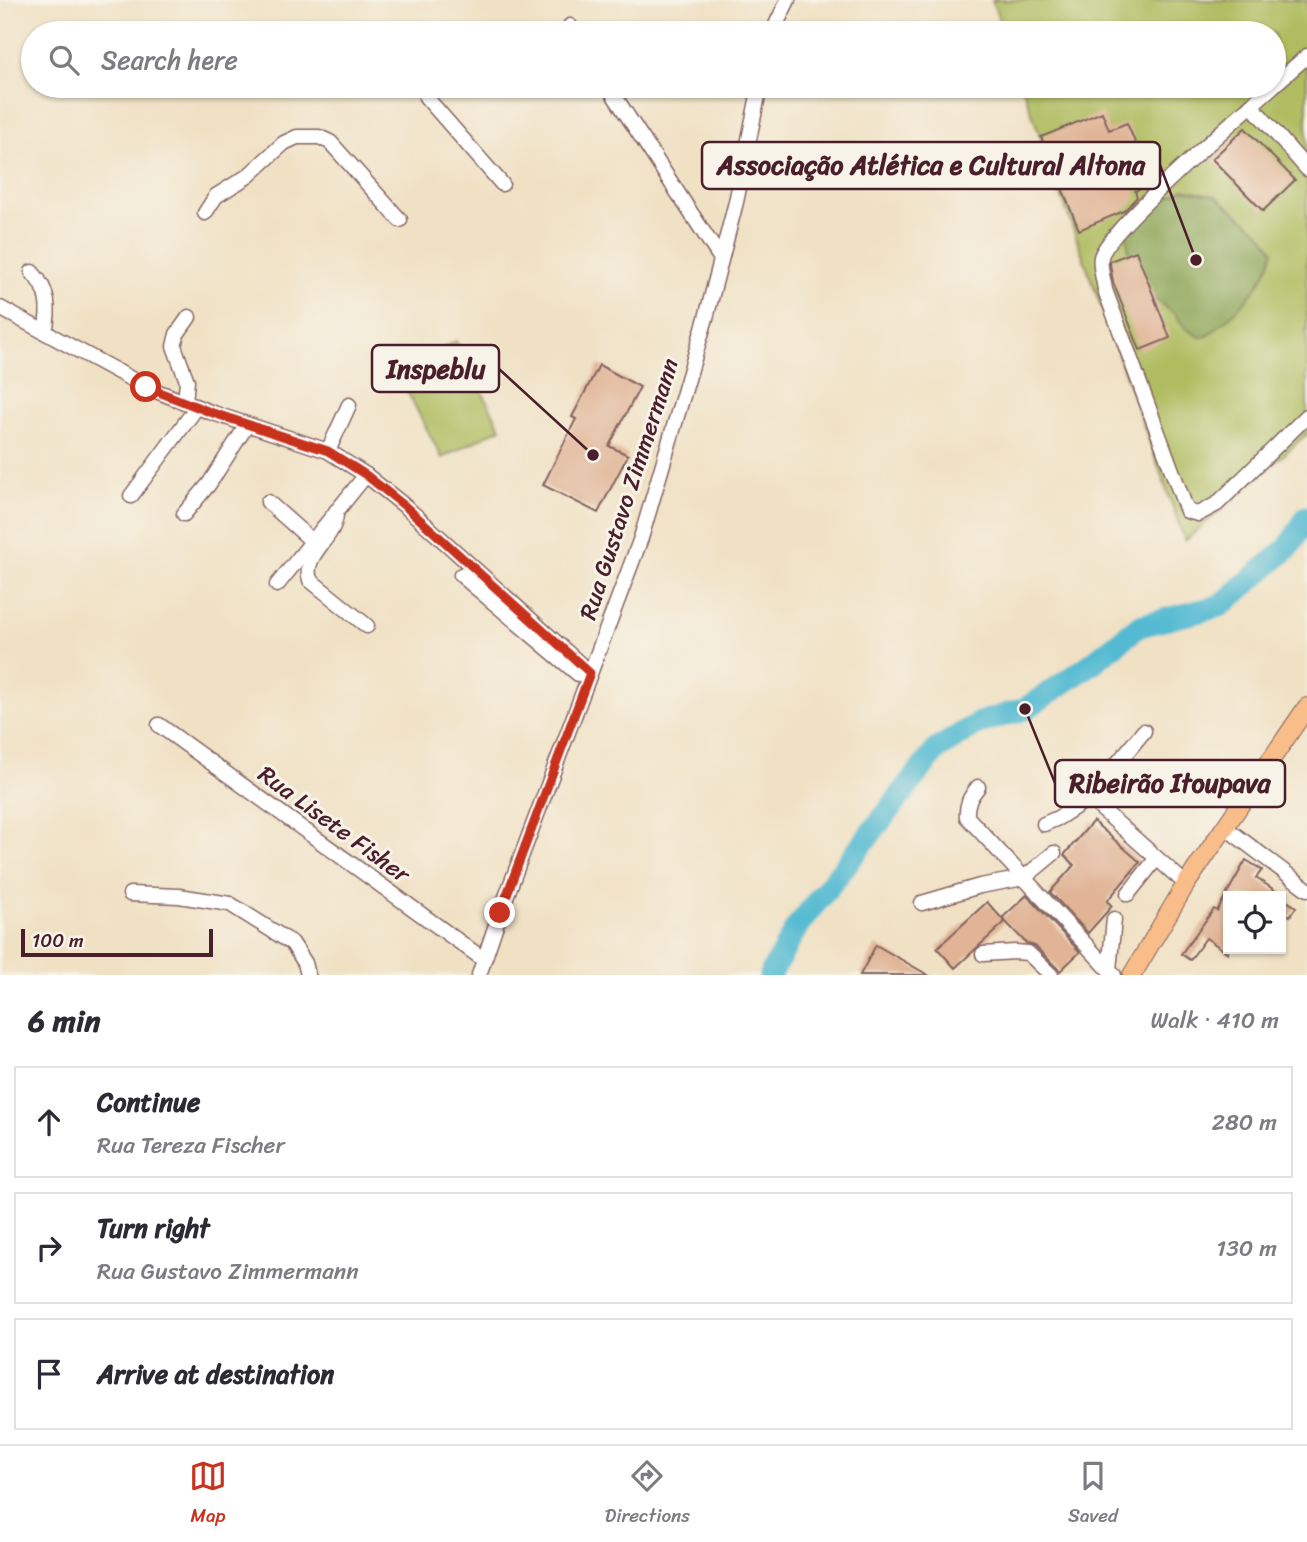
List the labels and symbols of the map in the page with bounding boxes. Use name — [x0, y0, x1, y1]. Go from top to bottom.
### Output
callout: Associação Atlética e Cultural Altona — [702, 142, 1160, 189]
text: Associação Atlética e Cultural Altona — [716, 142, 1146, 188]
callout: Inspeblu — [372, 345, 499, 392]
text: Inspeblu — [385, 346, 487, 392]
street label: Rua Gustavo Zimmermann — [567, 353, 691, 625]
route start — [130, 371, 161, 402]
street label: Rua Lisete Fisher — [249, 754, 421, 895]
callout: Ribeirão Itoupava — [1055, 760, 1285, 807]
text: Ribeirão Itoupava — [1068, 760, 1272, 806]
route end — [484, 897, 515, 928]
scale bar — [21, 926, 214, 958]

